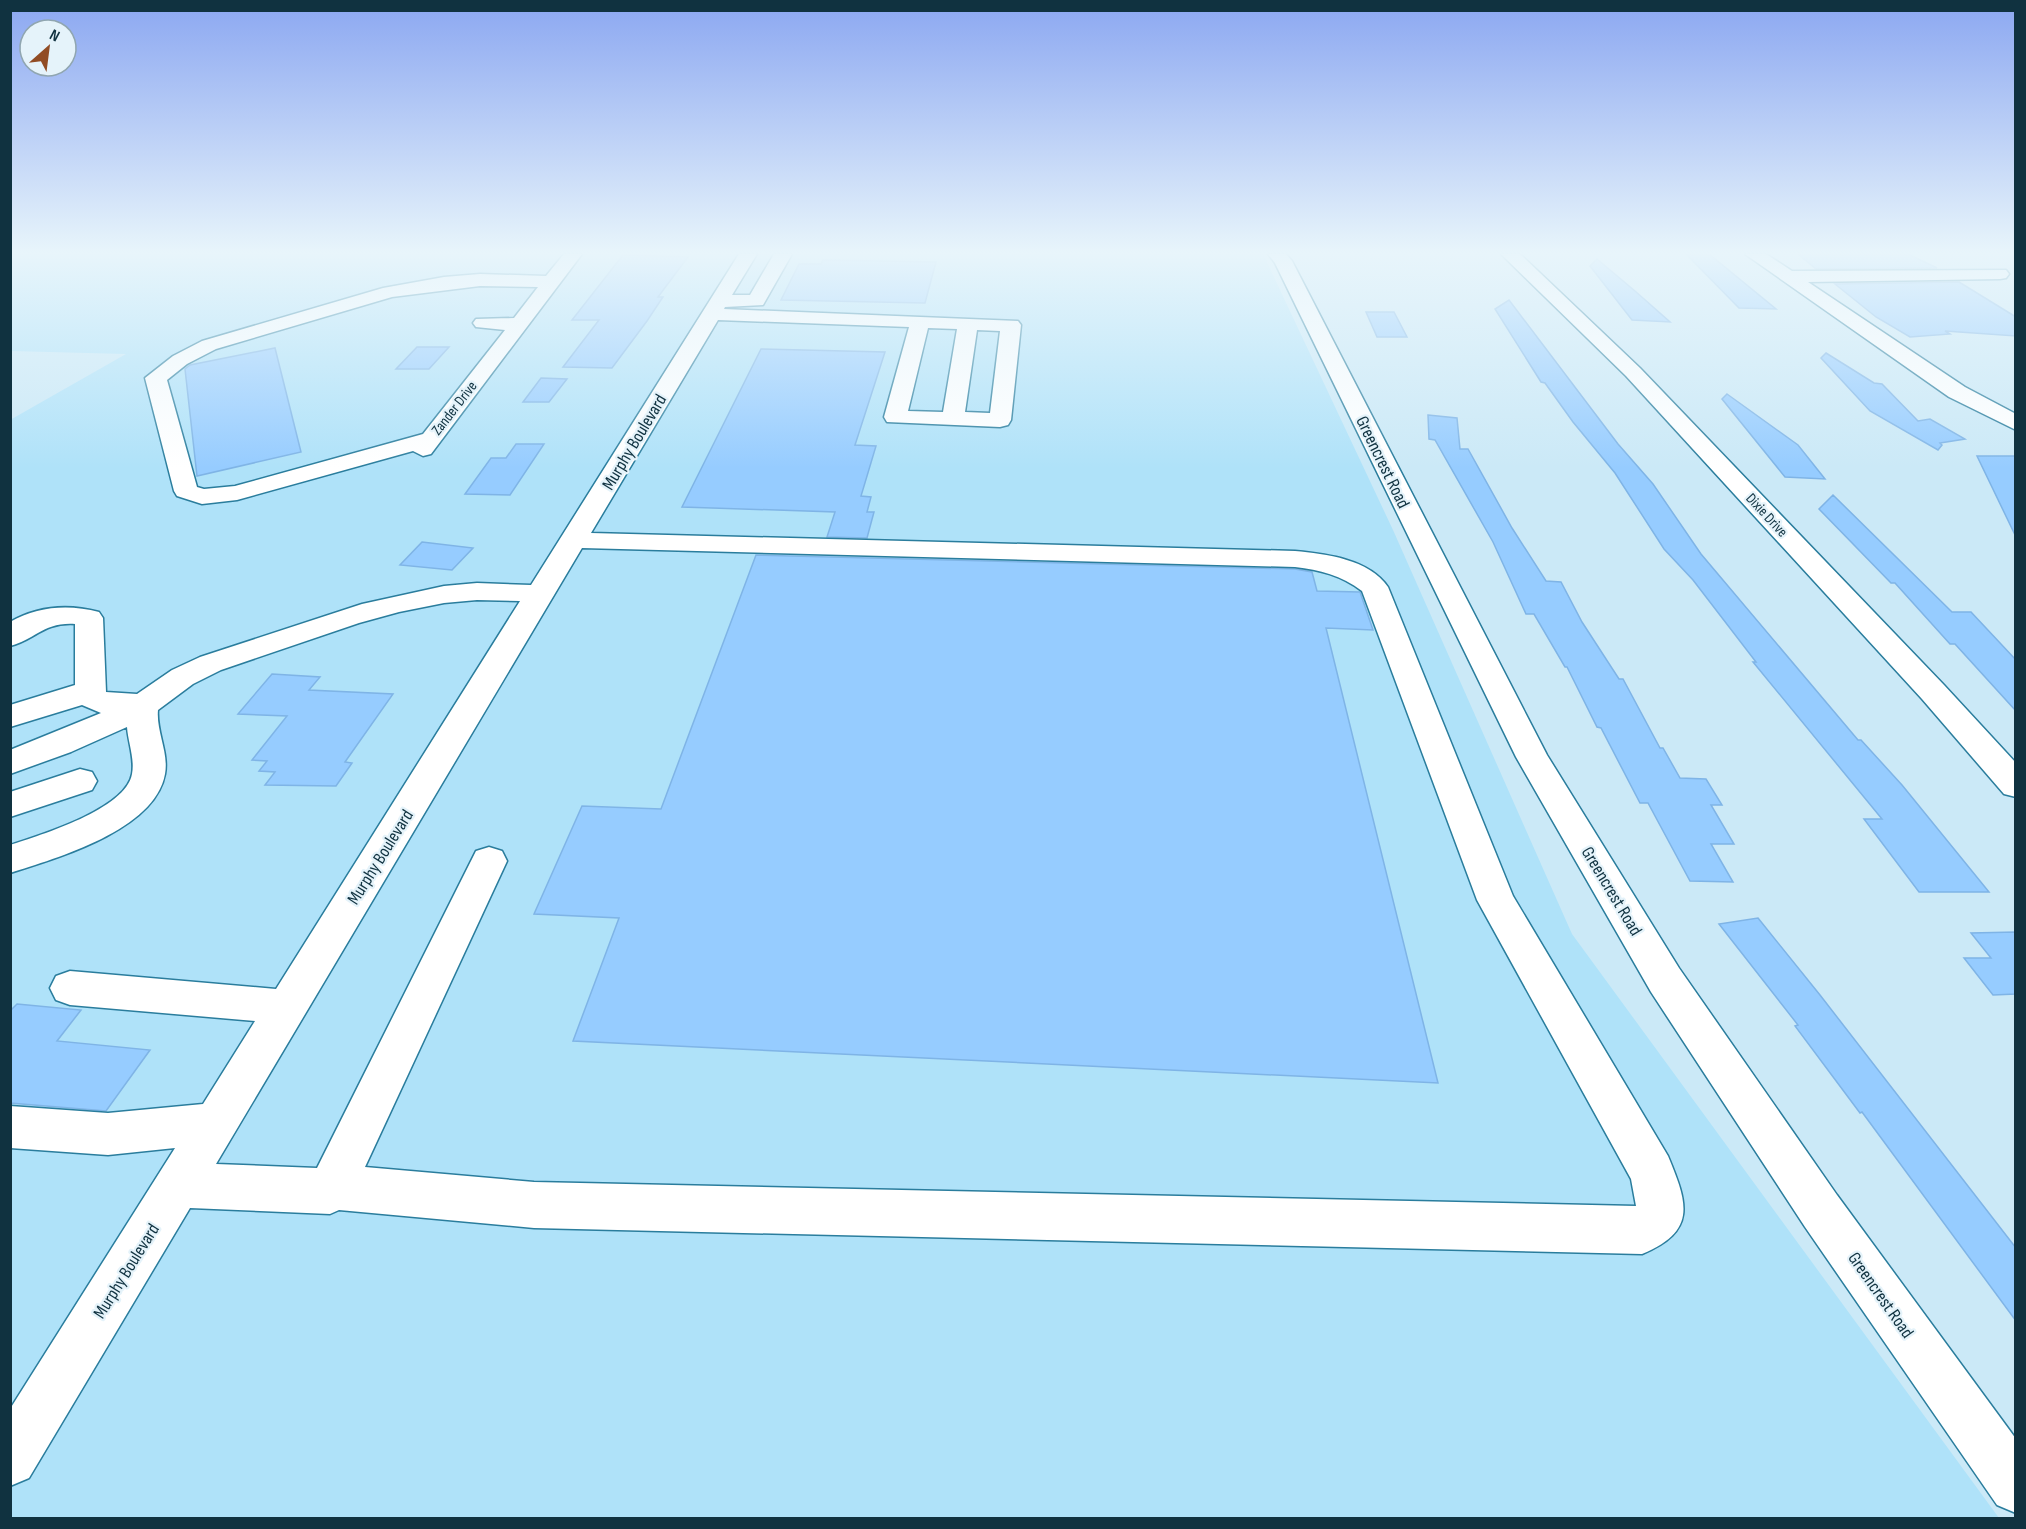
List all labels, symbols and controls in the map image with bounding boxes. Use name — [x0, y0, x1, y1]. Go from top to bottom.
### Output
north arrow — [18, 18, 78, 78]
text: N — [46, 26, 63, 46]
street label: Zander Drive — [427, 377, 481, 439]
street label: Murphy Boulevard — [598, 391, 671, 494]
street label: Greencrest Road — [1351, 413, 1414, 512]
street label: Dixie Drive — [1742, 489, 1792, 541]
street label: Murphy Boulevard — [343, 806, 418, 909]
street label: Greencrest Road — [1577, 843, 1646, 940]
street label: Murphy Boulevard — [89, 1220, 164, 1323]
street label: Greencrest Road — [1843, 1248, 1918, 1342]

